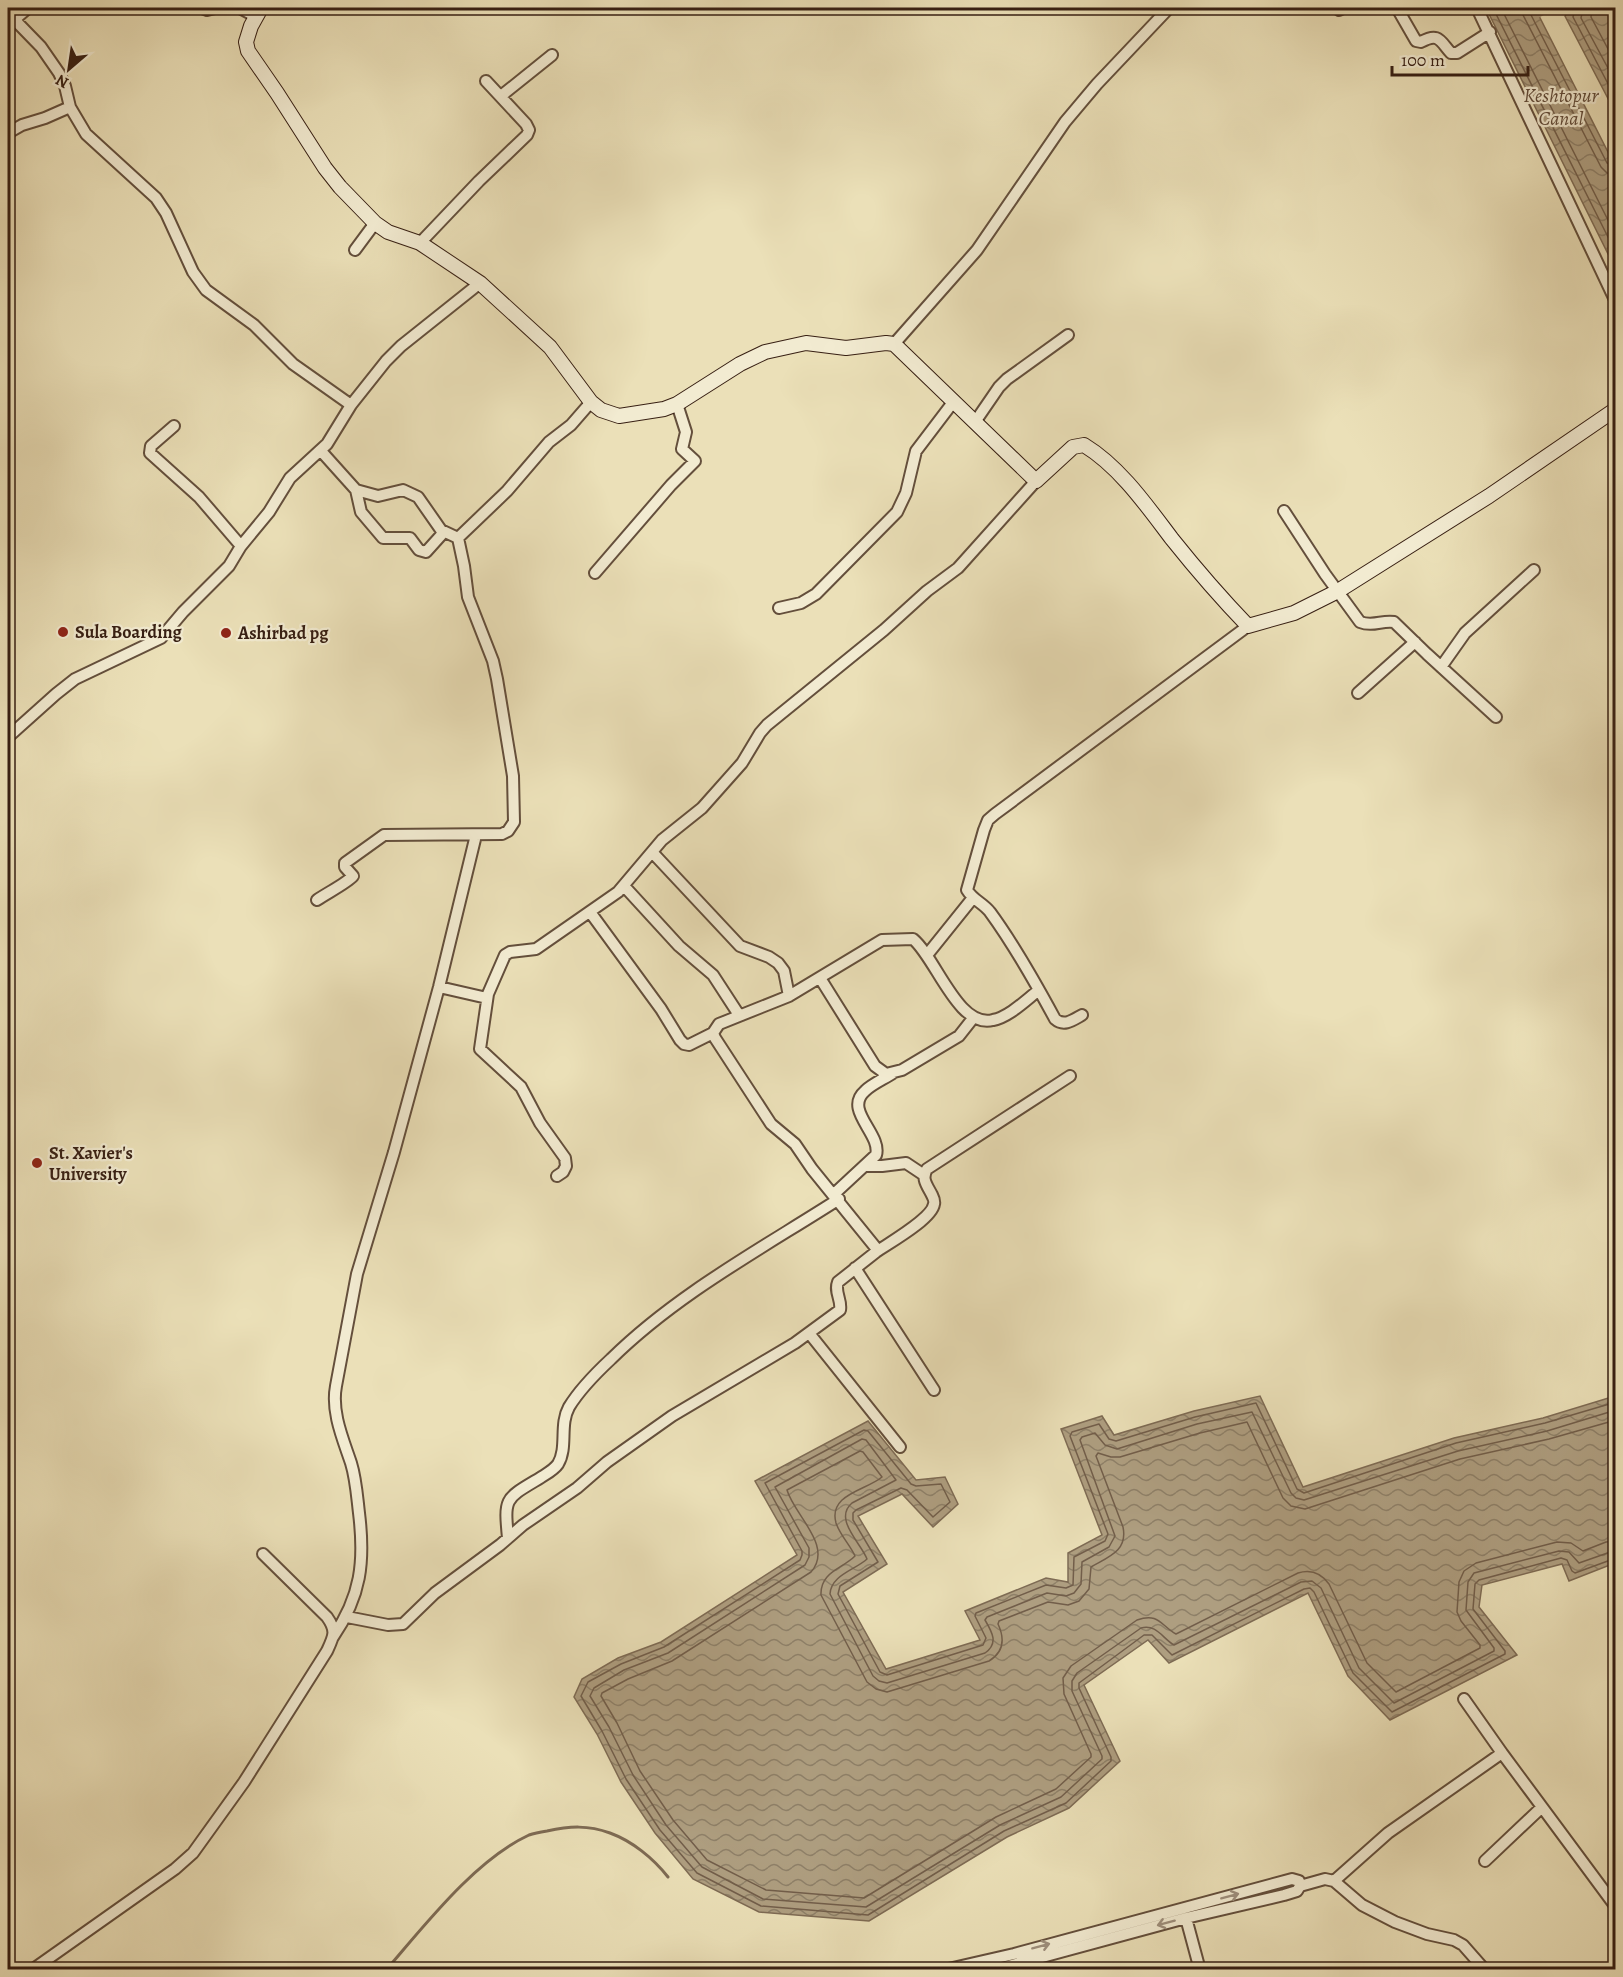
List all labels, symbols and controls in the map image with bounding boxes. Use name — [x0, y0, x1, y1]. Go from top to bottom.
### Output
north arrow — [39, 39, 99, 99]
scale bar — [1392, 39, 1528, 77]
text: 100 m — [1401, 48, 1445, 72]
text: N — [51, 69, 73, 94]
water label: Keshtopur Canal — [1524, 82, 1599, 132]
place label: Sula Boarding — [75, 620, 183, 644]
place label: Ashirbad pg — [237, 621, 329, 645]
marker: Sula Boarding — [56, 625, 70, 639]
marker: Ashirbad pg — [219, 626, 233, 640]
place label: St. Xavier's University — [49, 1141, 133, 1186]
marker: St. Xavier's University — [30, 1156, 44, 1170]
one-way arrow — [1220, 1889, 1239, 1901]
one-way arrow — [1157, 1918, 1176, 1929]
one-way arrow — [1032, 1940, 1051, 1952]

